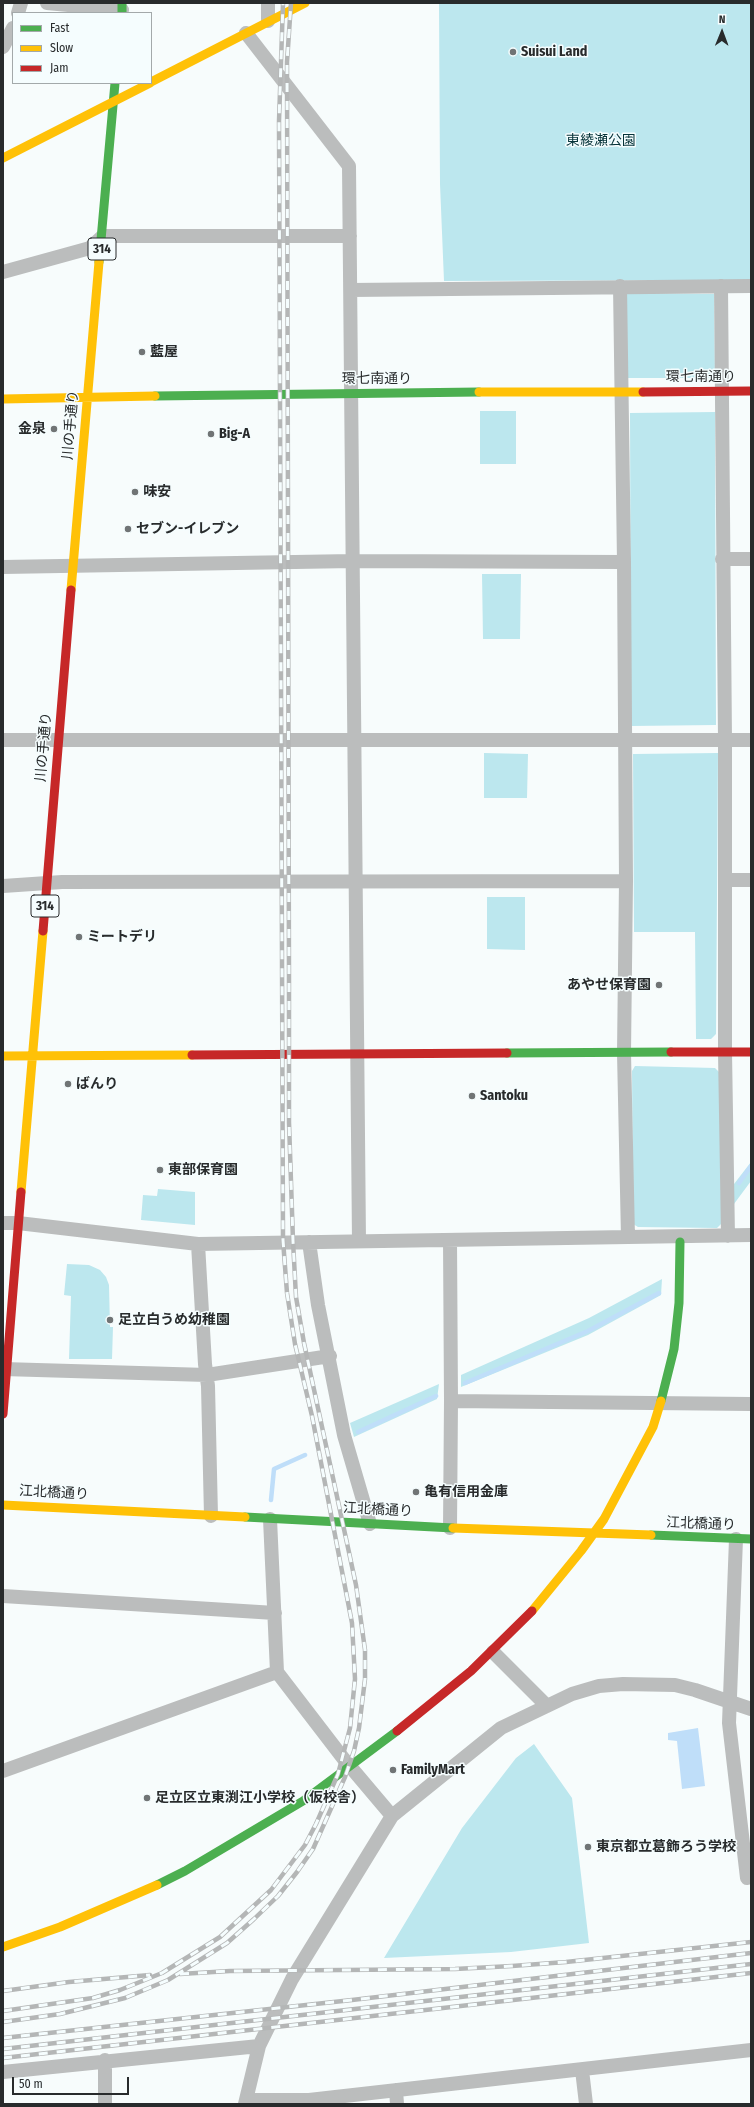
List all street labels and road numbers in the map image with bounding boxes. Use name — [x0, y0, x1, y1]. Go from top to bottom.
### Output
road number: 314 — [88, 238, 116, 260]
street label: 環七南通り — [666, 369, 736, 385]
street label: 環七南通り — [342, 371, 412, 387]
street label: 川の手通り — [60, 389, 82, 461]
street label: 川の手通り — [33, 711, 55, 783]
road number: 314 — [31, 895, 59, 917]
street label: 江北橋通り — [19, 1483, 89, 1503]
street label: 江北橋通り — [343, 1500, 413, 1520]
street label: 江北橋通り — [666, 1514, 736, 1534]

